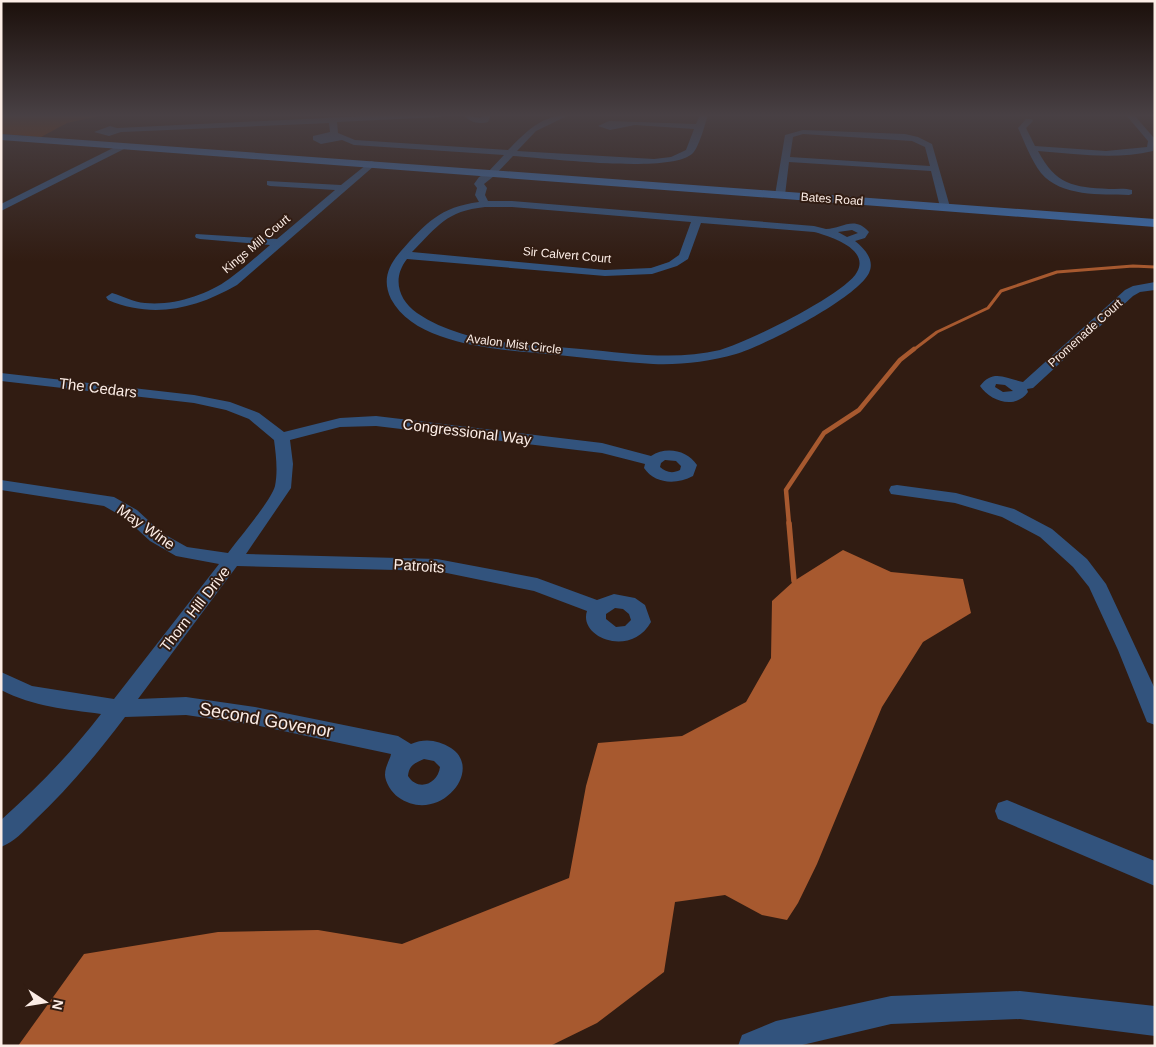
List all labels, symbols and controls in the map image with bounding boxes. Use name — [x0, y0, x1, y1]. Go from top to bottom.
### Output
street label: Bates Road — [800, 190, 864, 208]
street label: Kings Mill Court — [219, 211, 293, 276]
street label: Sir Calvert Court — [522, 244, 612, 266]
street label: Promenade Court — [1045, 296, 1125, 370]
street label: Avalon Mist Circle — [466, 331, 563, 357]
street label: The Cedars — [58, 374, 138, 401]
street label: Congressional Way — [402, 415, 533, 448]
street label: May Wine — [114, 501, 178, 553]
street label: Patroits — [393, 555, 445, 576]
street label: Thorn Hill Drive — [156, 563, 233, 655]
street label: Second Govenor — [198, 698, 334, 742]
north arrow — [20, 977, 70, 1027]
text: N — [49, 998, 67, 1011]

